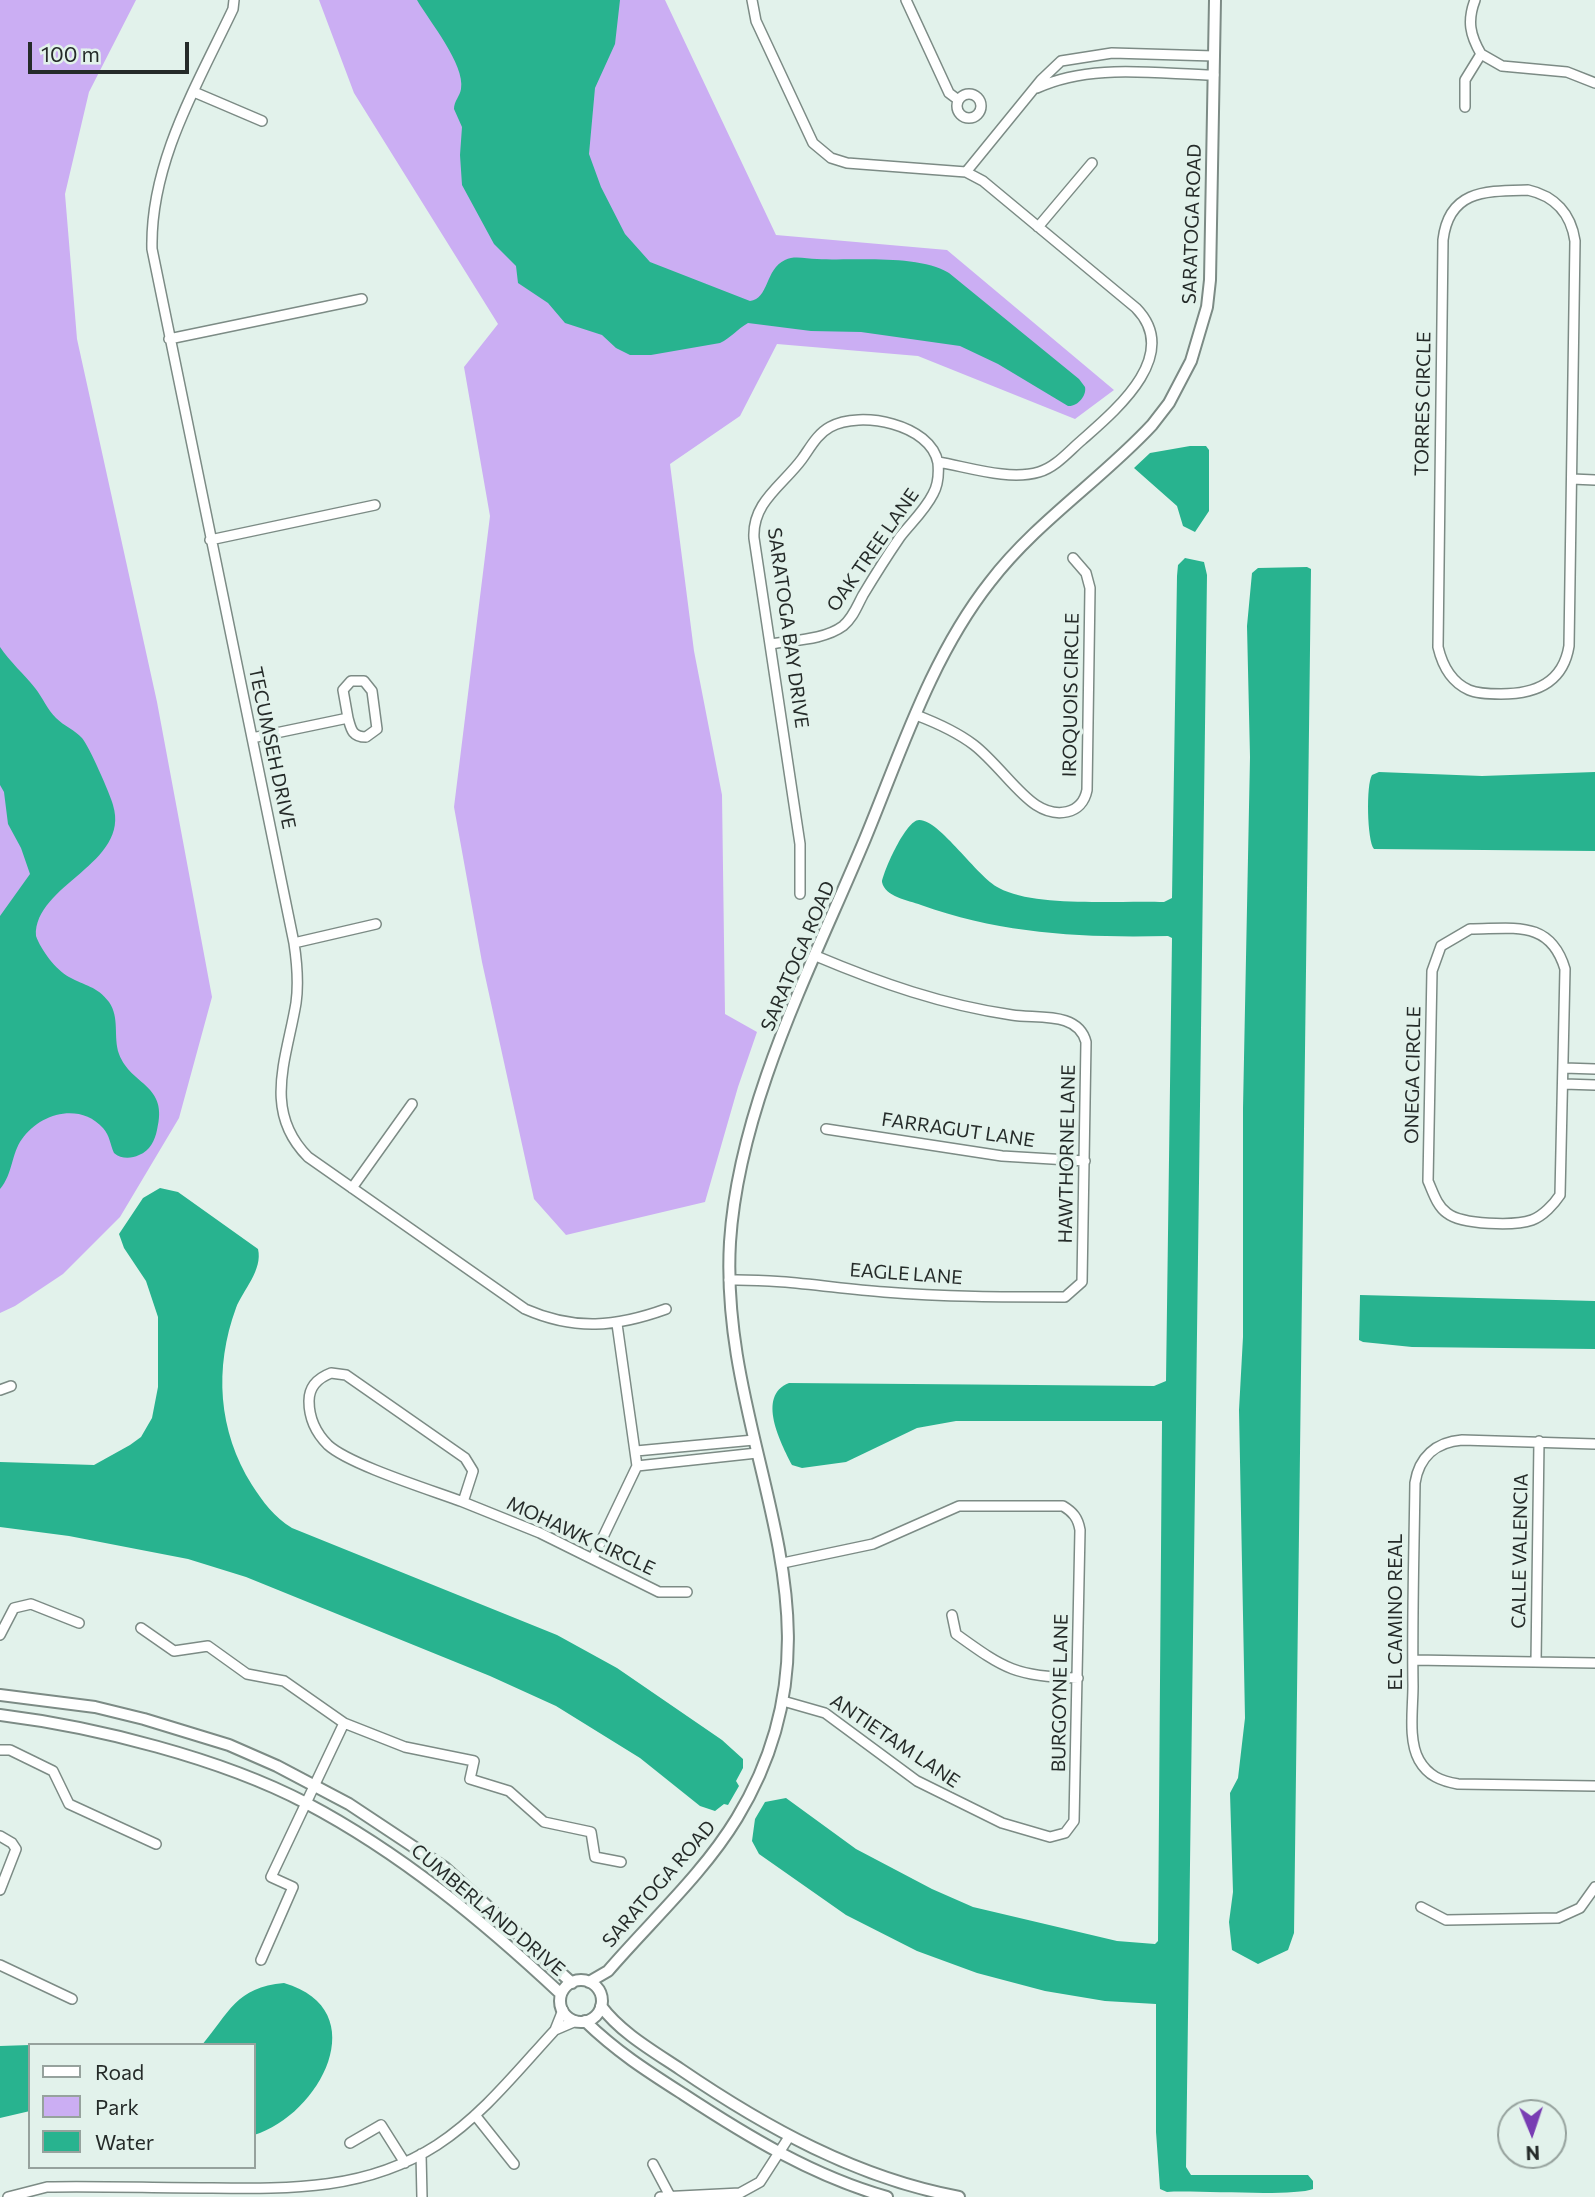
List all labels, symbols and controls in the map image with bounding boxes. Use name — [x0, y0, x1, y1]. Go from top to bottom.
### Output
scale bar — [32, 28, 192, 72]
text: 100 m — [41, 41, 100, 66]
street label: SARATOGA ROAD — [1178, 143, 1206, 305]
street label: TORRES CIRCLE — [1410, 332, 1436, 476]
street label: OAK TREE LANE — [822, 484, 924, 616]
street label: SARATOGA BAY DRIVE — [763, 526, 813, 730]
street label: IROQUOIS CIRCLE — [1058, 613, 1084, 777]
street label: TECUMSEH DRIVE — [244, 665, 300, 831]
street label: SARATOGA ROAD — [756, 878, 840, 1034]
street label: ONEGA CIRCLE — [1400, 1006, 1426, 1144]
street label: HAWTHORNE LANE — [1054, 1064, 1080, 1244]
street label: FARRAGUT LANE — [880, 1108, 1036, 1152]
street label: EAGLE LANE — [849, 1259, 963, 1289]
street label: CALLE VALENCIA — [1507, 1473, 1533, 1629]
street label: MOHAWK CIRCLE — [503, 1492, 659, 1580]
street label: EL CAMINO REAL — [1385, 1534, 1407, 1690]
street label: BURGOYNE LANE — [1047, 1614, 1073, 1772]
street label: ANTIETAM LANE — [826, 1689, 964, 1793]
street label: SARATOGA ROAD — [598, 1816, 720, 1952]
street label: CUMBERLAND DRIVE — [407, 1839, 569, 1981]
legend — [28, 2043, 256, 2169]
text: Road — [95, 2059, 144, 2084]
text: Park — [95, 2094, 139, 2119]
north arrow — [1497, 2099, 1567, 2169]
text: Water — [95, 2129, 154, 2154]
text: N — [1525, 2142, 1540, 2165]

